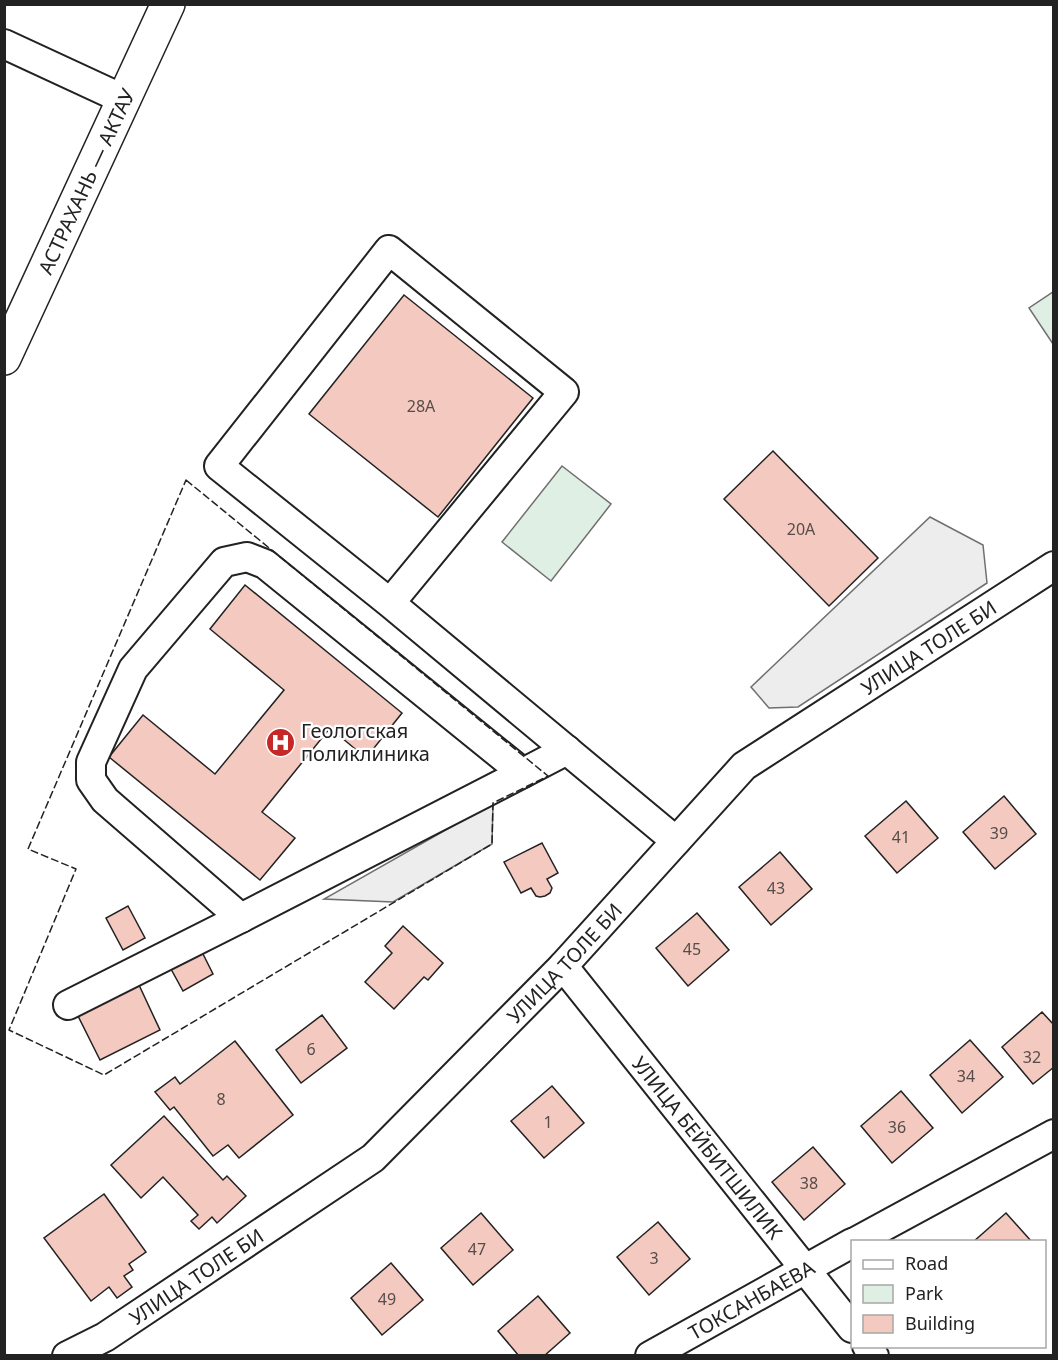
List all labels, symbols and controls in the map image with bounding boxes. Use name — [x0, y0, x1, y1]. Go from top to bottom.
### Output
street label: АСТРАХАНЬ — АКТАУ — [31, 83, 141, 278]
house number: 28А — [407, 395, 436, 417]
house number: 20А — [787, 518, 816, 540]
street label: УЛИЦА ТОЛЕ БИ — [856, 593, 1001, 701]
place label: Геологская поликлиника — [301, 717, 430, 767]
hospital icon: Геологская поликлиника — [264, 726, 296, 758]
house number: 39 — [990, 822, 1008, 844]
house number: 41 — [892, 826, 910, 848]
house number: 43 — [767, 877, 785, 899]
street label: УЛИЦА ТОЛЕ БИ — [501, 897, 627, 1029]
house number: 45 — [683, 938, 701, 960]
house number: 6 — [306, 1038, 316, 1060]
house number: 32 — [1023, 1046, 1041, 1068]
street label: УЛИЦА БЕЙБИТШИЛИК — [626, 1050, 789, 1245]
house number: 34 — [957, 1065, 975, 1087]
house number: 8 — [216, 1088, 226, 1110]
house number: 1 — [543, 1111, 553, 1133]
house number: 36 — [888, 1116, 906, 1138]
house number: 38 — [800, 1172, 818, 1194]
street label: УЛИЦА ТОЛЕ БИ — [124, 1222, 268, 1331]
house number: 47 — [468, 1238, 486, 1260]
legend — [851, 1240, 1046, 1348]
house number: 3 — [649, 1247, 659, 1269]
text: Road — [905, 1251, 948, 1275]
street label: ТОКСАНБАЕВА — [683, 1253, 819, 1345]
text: Park — [905, 1281, 943, 1305]
house number: 49 — [378, 1288, 396, 1310]
text: Building — [905, 1311, 975, 1335]

